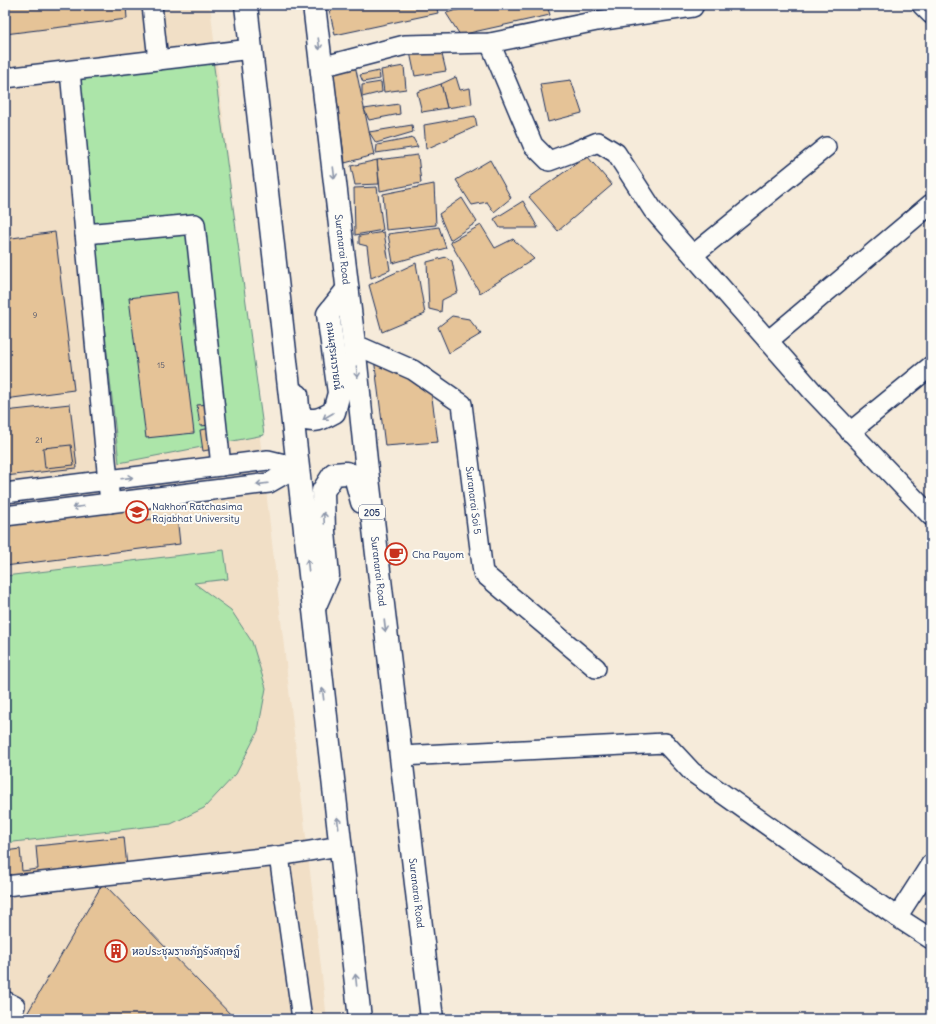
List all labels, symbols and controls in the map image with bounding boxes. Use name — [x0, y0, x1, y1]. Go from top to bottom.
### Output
one-way arrow — [315, 37, 323, 50]
one-way arrow — [330, 166, 338, 179]
street label: Suranarai Road — [332, 214, 353, 285]
house number: 9 — [33, 310, 38, 320]
street label: ถนนสุรนารายณ์ — [321, 321, 346, 391]
house number: 15 — [157, 360, 165, 370]
one-way arrow — [353, 365, 360, 378]
one-way arrow — [322, 412, 334, 420]
house number: 21 — [35, 435, 43, 445]
street label: Suranarai Soi 5 — [463, 465, 485, 535]
one-way arrow — [120, 474, 133, 482]
one-way arrow — [256, 480, 269, 488]
school or university icon: Nakhon Ratchasima Rajabhat University — [124, 499, 150, 525]
place label: Nakhon Ratchasima Rajabhat University — [152, 500, 243, 525]
one-way arrow — [72, 503, 85, 511]
road number: 205 — [359, 505, 385, 519]
one-way arrow — [320, 512, 327, 525]
street label: Suranarai Road — [368, 536, 390, 607]
cafe icon: Cha Payom — [383, 541, 409, 567]
place label: Cha Payom — [412, 548, 464, 561]
one-way arrow — [304, 559, 312, 572]
one-way arrow — [382, 619, 389, 632]
one-way arrow — [319, 688, 327, 701]
one-way arrow — [334, 817, 341, 830]
street label: Suranarai Road — [407, 857, 428, 929]
building icon: หอประชุมราชภัฏรังสฤษฎ์ — [103, 938, 129, 964]
place label: หอประชุมราชภัฏรังสฤษฎ์ — [132, 944, 240, 960]
one-way arrow — [352, 974, 359, 987]

